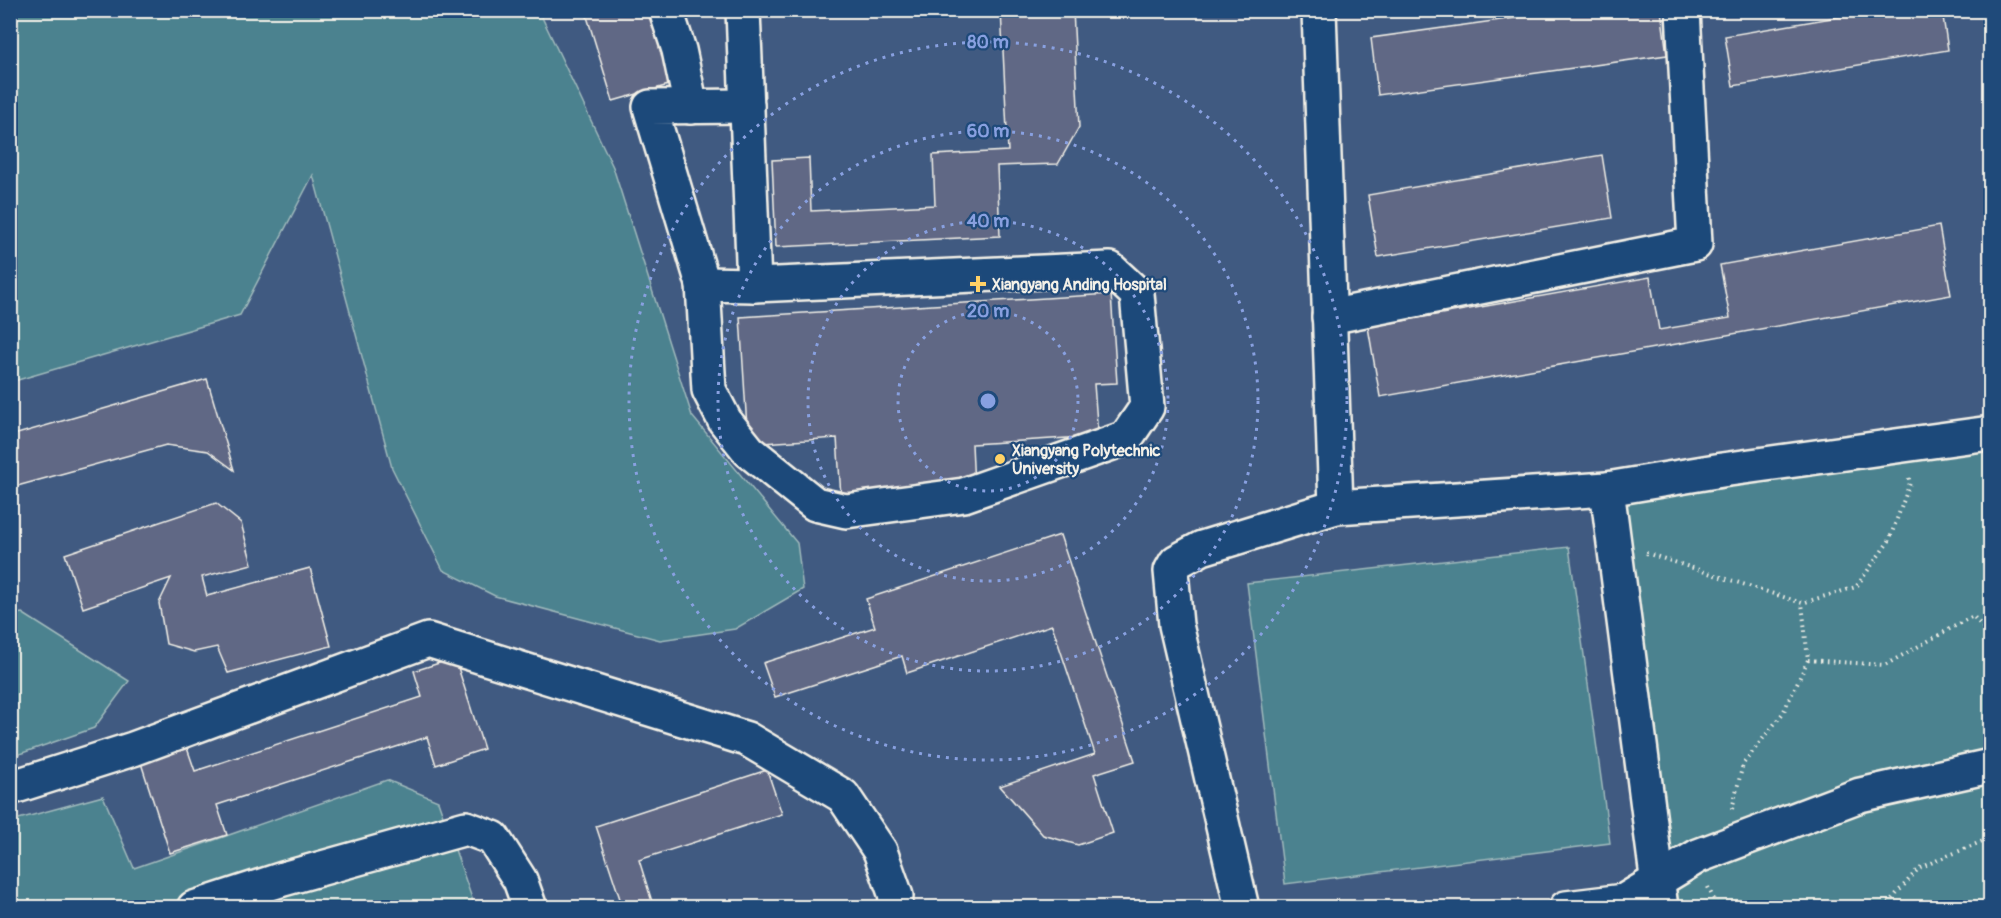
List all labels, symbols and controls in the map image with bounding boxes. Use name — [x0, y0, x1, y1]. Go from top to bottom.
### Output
text: 80 m — [967, 31, 1009, 54]
text: 60 m — [967, 120, 1009, 143]
text: 40 m — [967, 210, 1009, 233]
marker: Xiangyang Anding Hospital — [969, 275, 987, 293]
place label: Xiangyang Anding Hospital — [992, 275, 1167, 295]
text: 20 m — [967, 300, 1009, 323]
centre of rings — [978, 391, 998, 411]
place label: Xiangyang Polytechnic University — [1012, 441, 1160, 479]
marker: Xiangyang Polytechnic University — [993, 452, 1007, 466]

